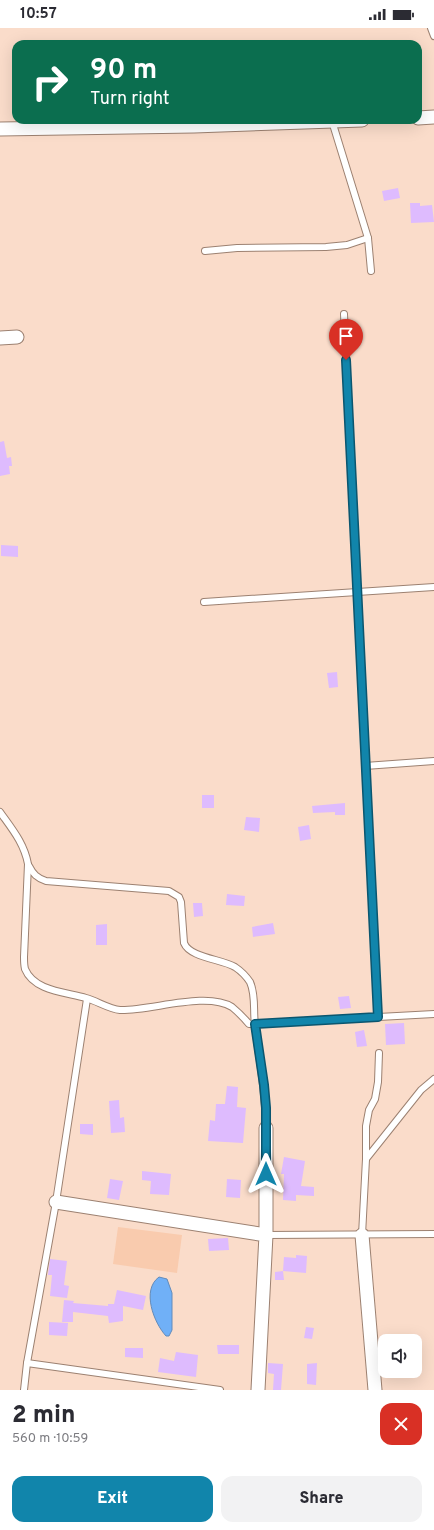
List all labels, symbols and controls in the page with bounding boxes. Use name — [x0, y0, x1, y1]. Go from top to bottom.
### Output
text: 10:57 — [20, 5, 57, 24]
text: 90 m — [90, 53, 157, 89]
icon: right — [24, 56, 76, 108]
text: Turn right — [90, 88, 170, 111]
pin — [329, 319, 363, 360]
icon: arrive — [335, 325, 357, 347]
position arrow — [245, 1153, 287, 1195]
map controls — [378, 1334, 422, 1378]
button: sound — [378, 1334, 422, 1378]
text: 2 min — [12, 1401, 76, 1431]
button: close — [380, 1403, 422, 1445]
text: 560 m · 10:59 — [12, 1431, 88, 1447]
button: Exit — [12, 1476, 213, 1522]
button: Share — [221, 1476, 422, 1522]

